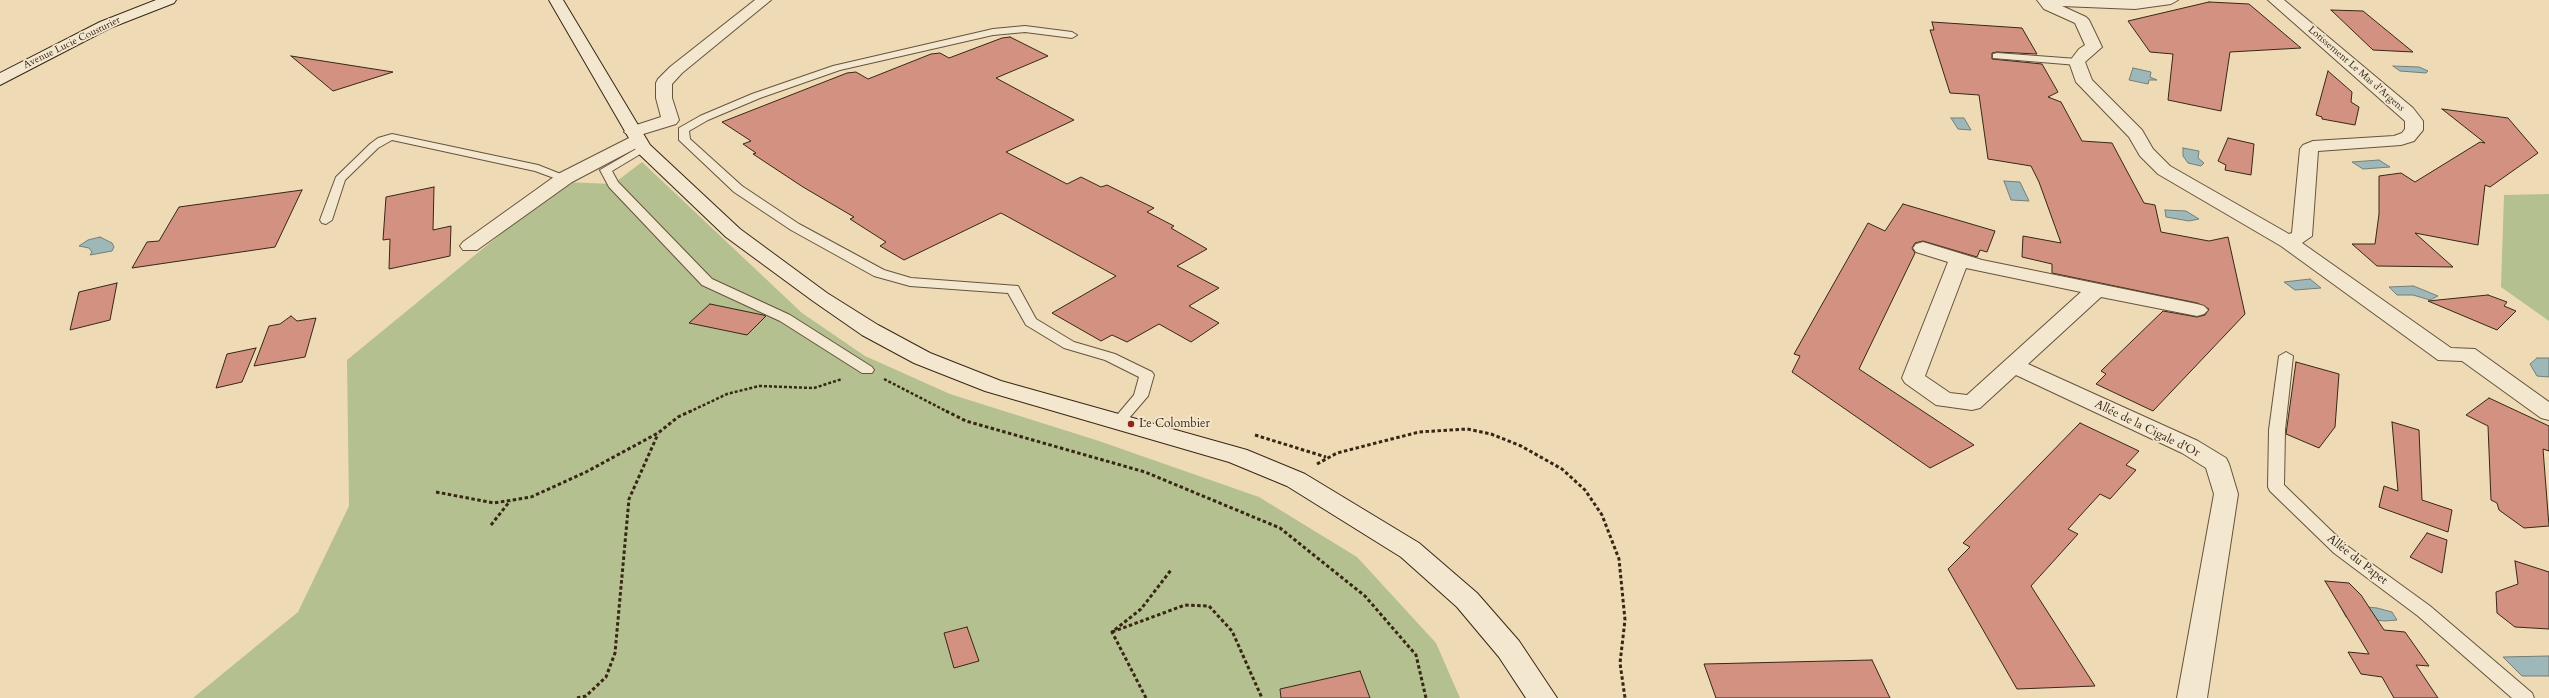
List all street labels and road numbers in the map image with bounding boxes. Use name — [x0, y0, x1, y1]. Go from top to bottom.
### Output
street label: Avenue Lucie Cousturier — [22, 14, 122, 72]
street label: Lotissement Le Mas d'Argens — [2305, 24, 2407, 114]
street label: Allée de la Cigale d'Or — [2092, 397, 2202, 461]
street label: Allée du Papet — [2324, 532, 2390, 588]

